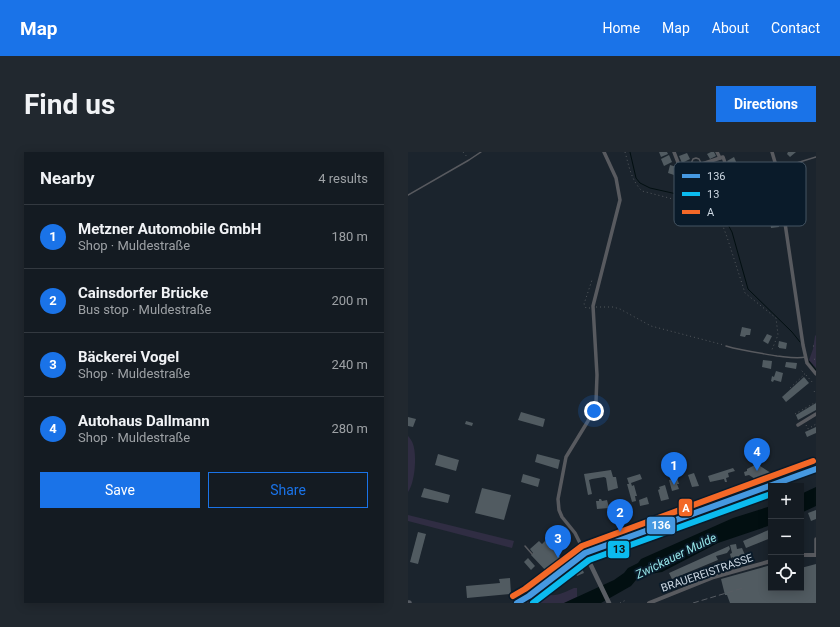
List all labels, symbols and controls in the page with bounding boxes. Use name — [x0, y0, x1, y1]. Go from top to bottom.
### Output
text: Map — [20, 17, 58, 40]
text: Home — [602, 20, 640, 36]
text: Map — [662, 20, 690, 36]
text: About — [712, 20, 749, 36]
text: Contact — [771, 20, 820, 36]
button: Directions — [716, 86, 816, 122]
text: Find us — [24, 88, 115, 121]
legend — [674, 162, 806, 226]
text: Nearby — [40, 168, 95, 188]
text: 136 — [707, 170, 726, 183]
text: 4 results — [318, 171, 368, 186]
text: 13 — [707, 188, 719, 201]
text: A — [707, 206, 715, 219]
text: Metzner Automobile GmbH — [78, 220, 261, 238]
text: 1 — [49, 229, 57, 244]
text: 180 m — [331, 229, 368, 244]
text: Shop · Muldestraße — [78, 238, 190, 253]
text: Cainsdorfer Brücke — [78, 284, 208, 302]
text: 2 — [49, 293, 57, 308]
text: 200 m — [331, 293, 368, 308]
text: Bus stop · Muldestraße — [78, 302, 211, 317]
text: Bäckerei Vogel — [78, 348, 179, 366]
text: 3 — [49, 357, 57, 372]
text: 240 m — [331, 357, 368, 372]
text: Shop · Muldestraße — [78, 366, 190, 381]
your location — [584, 401, 604, 421]
text: Autohaus Dallmann — [78, 412, 210, 430]
text: 4 — [49, 421, 57, 436]
text: 280 m — [331, 421, 368, 436]
text: Shop · Muldestraße — [78, 430, 190, 445]
pin: 4 — [744, 438, 770, 471]
pin: 1 — [661, 452, 687, 485]
button: Save — [40, 472, 200, 508]
button: Share — [208, 472, 368, 508]
map controls — [768, 483, 804, 591]
button: + — [768, 483, 804, 519]
line badge: A — [678, 498, 693, 517]
pin: 2 — [607, 499, 633, 532]
text: A — [682, 502, 690, 515]
line badge: 136 — [646, 516, 676, 535]
text: 136 — [652, 519, 670, 532]
button: − — [768, 519, 804, 555]
pin: 3 — [545, 525, 571, 558]
water label: Zwickauer Mulde — [632, 530, 719, 582]
line badge: 13 — [607, 540, 630, 559]
text: 13 — [613, 543, 625, 556]
street label: BRAUEREISTRASSE — [659, 551, 755, 595]
button: locate — [768, 555, 804, 591]

